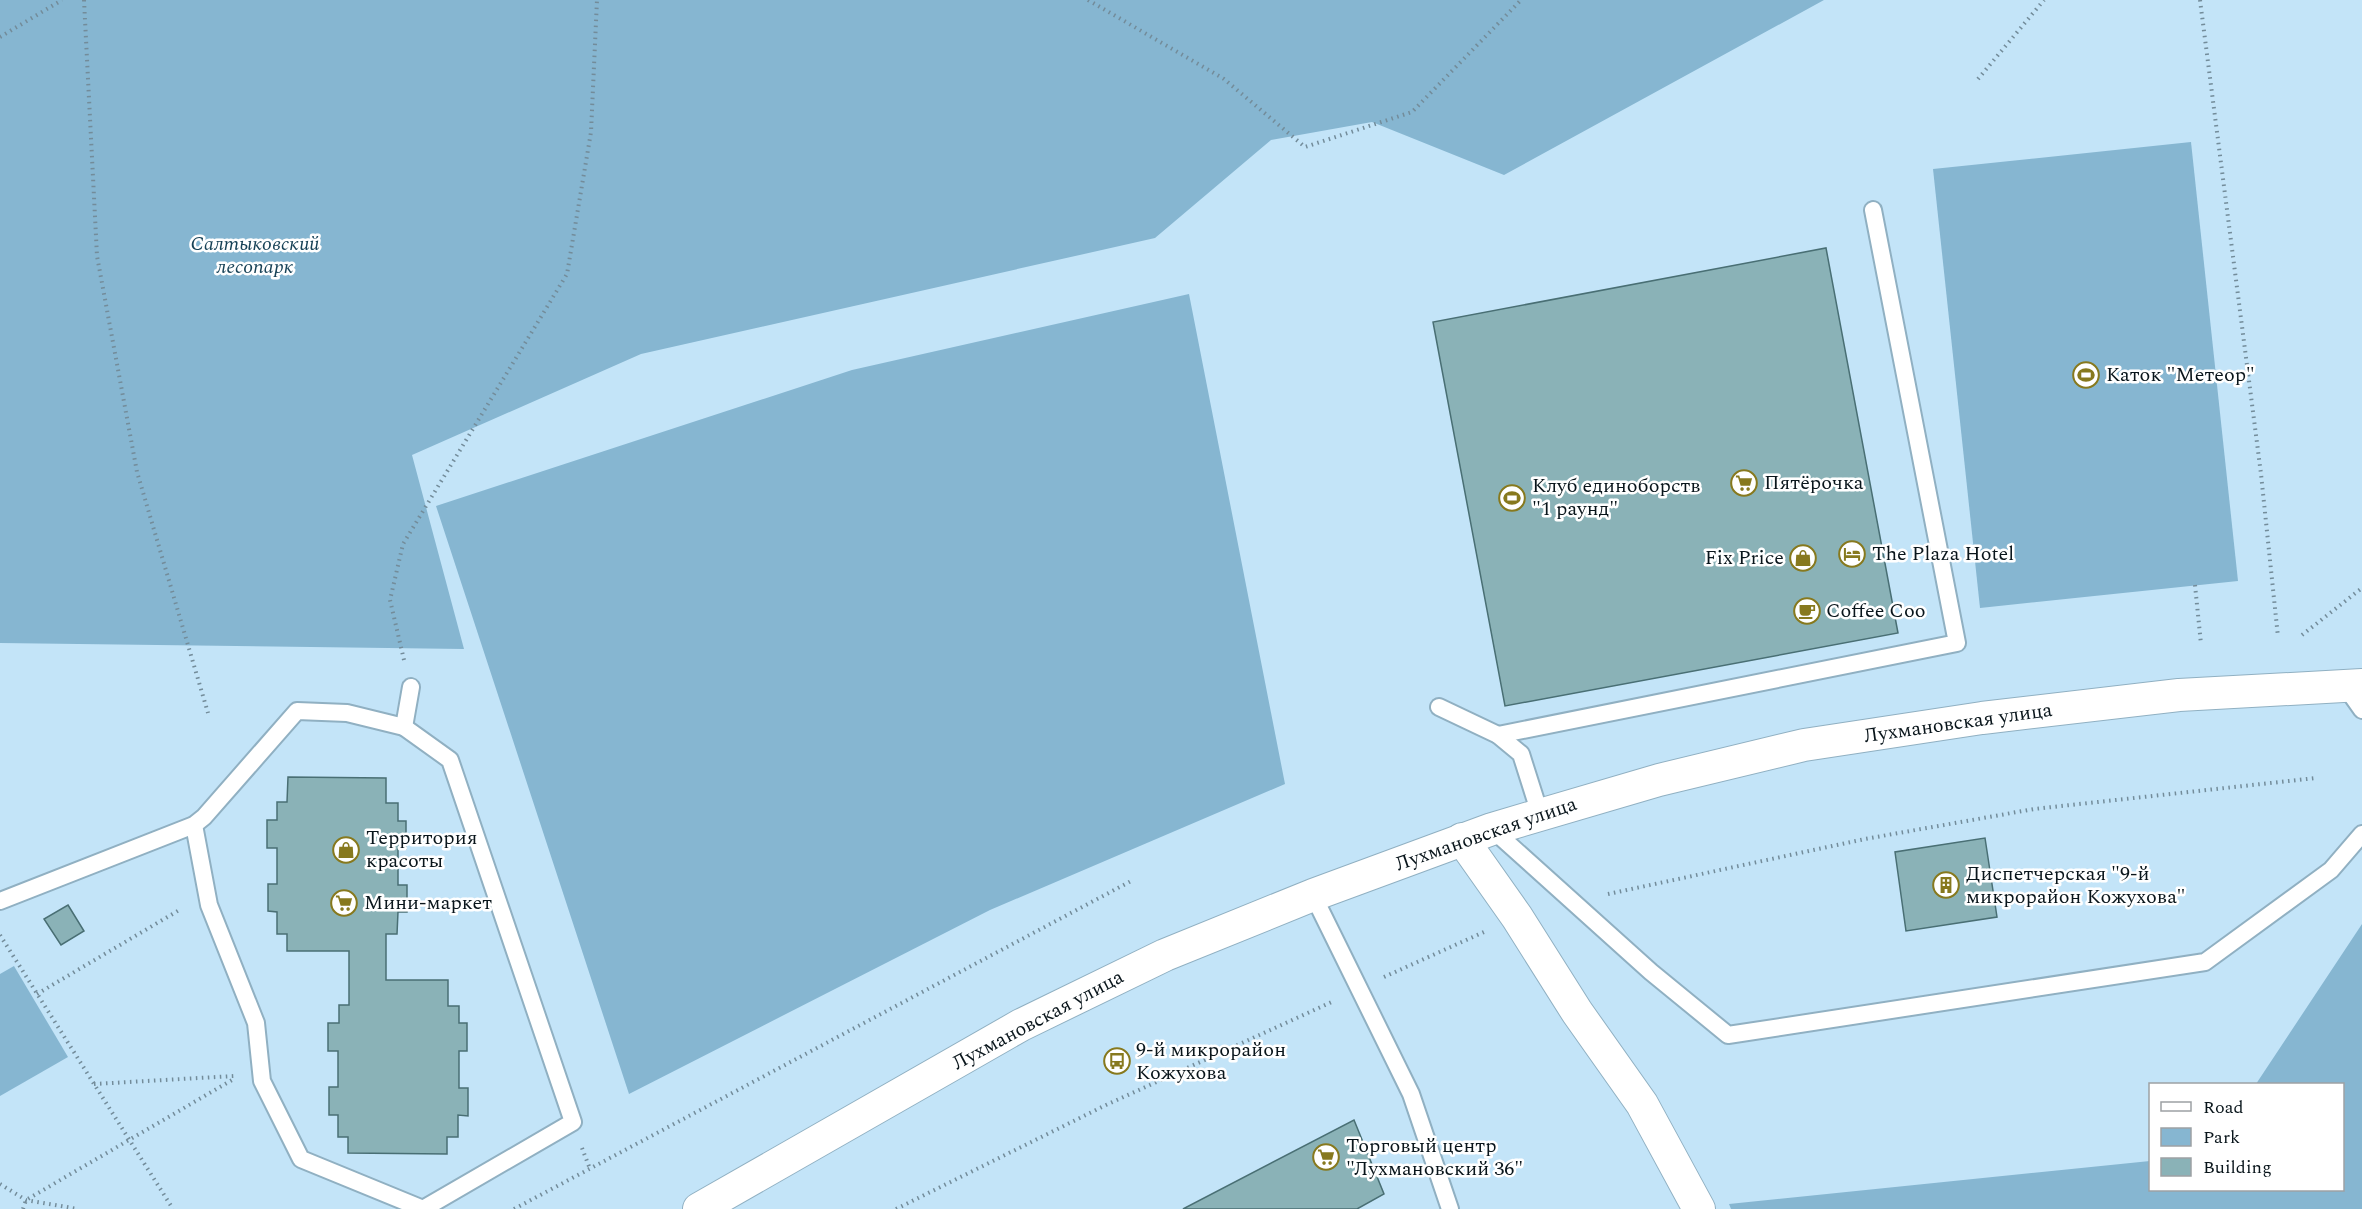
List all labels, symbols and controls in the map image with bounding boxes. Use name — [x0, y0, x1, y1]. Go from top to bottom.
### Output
park label: Салтыковский лесопарк — [190, 229, 320, 282]
sports icon: Каток "Метеор" — [2071, 360, 2101, 390]
place label: Каток "Метеор" — [2106, 360, 2255, 390]
supermarket icon: Пятёрочка — [1729, 468, 1759, 498]
place label: Пятёрочка — [1764, 468, 1864, 498]
place label: Клуб единоборств "1 раунд" — [1532, 471, 1700, 524]
sports icon: Клуб единоборств "1 раунд" — [1497, 483, 1527, 513]
hotel icon: The Plaza Hotel — [1837, 539, 1867, 569]
place label: The Plaza Hotel — [1872, 539, 2014, 569]
place label: Fix Price — [1705, 543, 1784, 573]
shop icon: Fix Price — [1788, 543, 1818, 573]
cafe icon: Coffee Coo — [1792, 596, 1822, 626]
place label: Coffee Coo — [1826, 596, 1926, 626]
street label: Лухмановская улица — [1862, 695, 2055, 751]
street label: Лухмановская улица — [1391, 789, 1581, 879]
place label: Территория красоты — [366, 823, 477, 876]
shop icon: Территория красоты — [331, 835, 361, 865]
place label: Диспетчерская "9-й микрорайон Кожухова" — [1966, 859, 2186, 912]
building icon: Диспетчерская "9-й микрорайон Кожухова" — [1931, 870, 1961, 900]
supermarket icon: Мини-маркет — [329, 888, 359, 918]
place label: Мини-маркет — [364, 888, 492, 918]
street label: Лухмановская улица — [947, 962, 1129, 1078]
place label: 9-й микрорайон Кожухова — [1136, 1035, 1286, 1088]
bus stop icon: 9-й микрорайон Кожухова — [1102, 1046, 1132, 1076]
legend — [2149, 1083, 2344, 1191]
text: Road — [2203, 1094, 2244, 1121]
text: Park — [2203, 1124, 2240, 1151]
place label: Торговый центр "Лухмановский 36" — [1346, 1131, 1523, 1184]
supermarket icon: Торговый центр "Лухмановский 36" — [1311, 1142, 1341, 1172]
text: Building — [2203, 1154, 2272, 1181]

